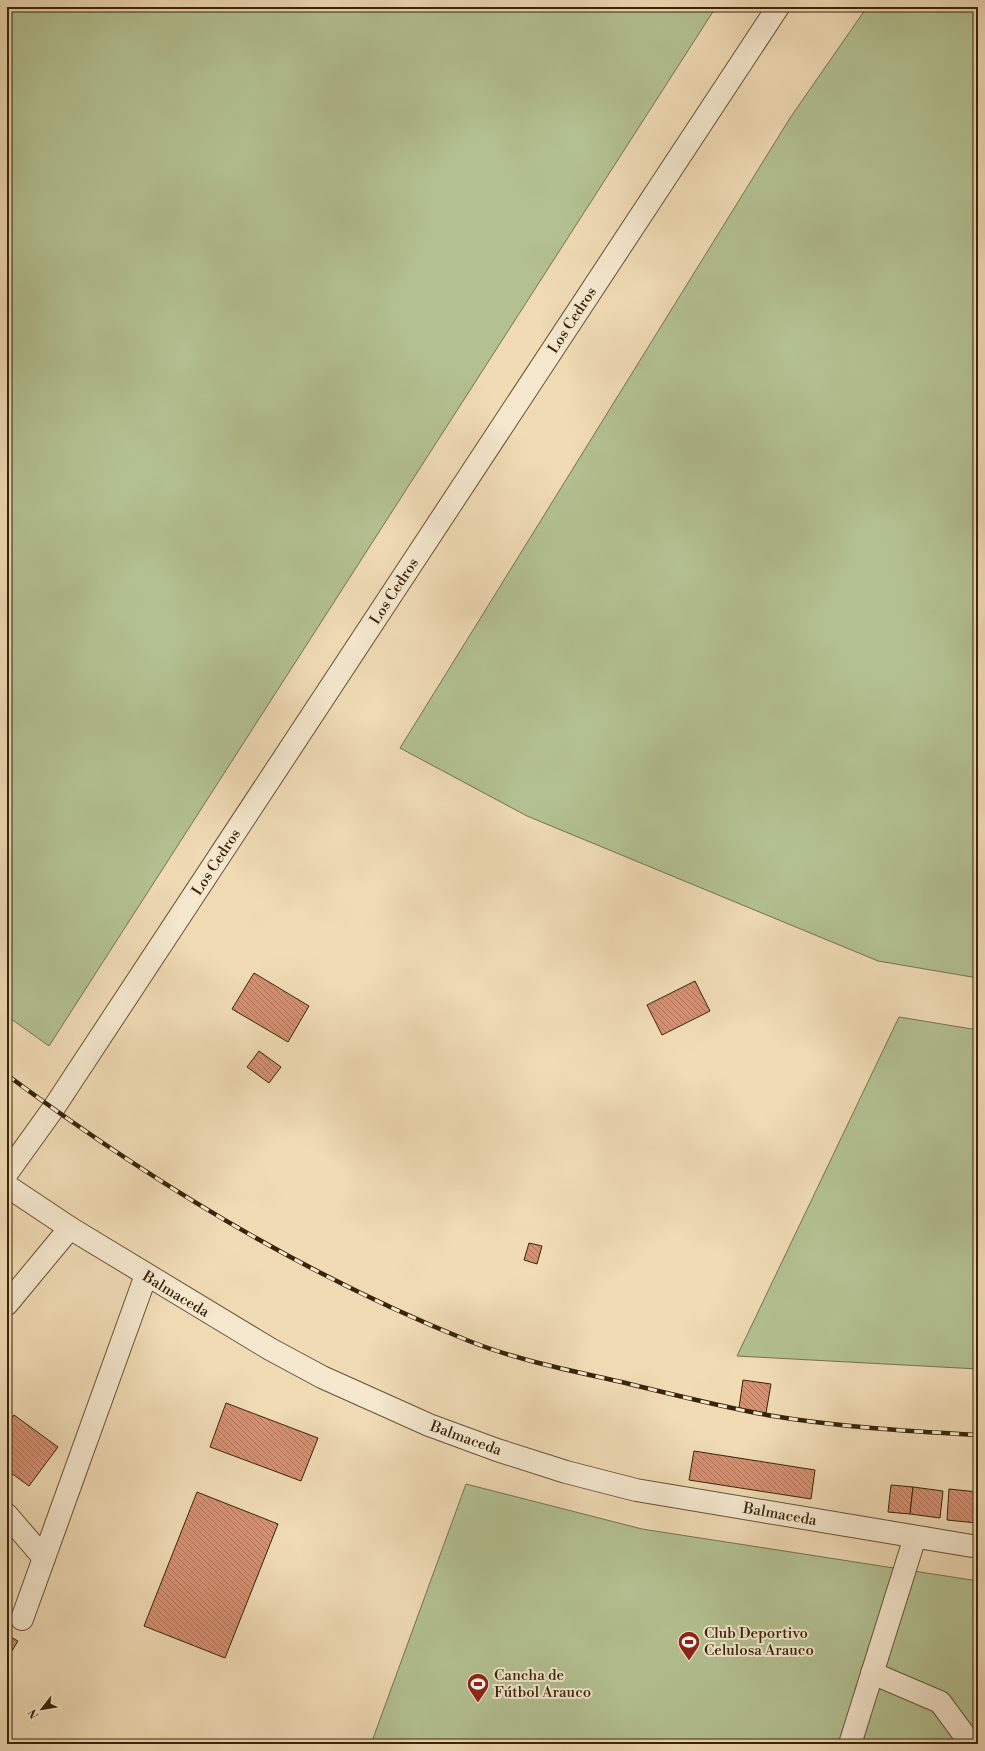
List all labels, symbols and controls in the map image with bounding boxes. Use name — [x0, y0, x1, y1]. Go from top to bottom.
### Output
street label: Los Cedros — [544, 283, 601, 357]
street label: Los Cedros — [366, 554, 423, 628]
street label: Los Cedros — [188, 825, 245, 899]
street label: Balmaceda — [138, 1267, 213, 1322]
street label: Balmaceda — [427, 1416, 504, 1460]
street label: Balmaceda — [741, 1498, 819, 1530]
place label: Club Deportivo Celulosa Arauco — [704, 1624, 814, 1660]
sports icon: Club Deportivo Celulosa Arauco — [676, 1629, 702, 1662]
place label: Cancha de Fútbol Arauco — [494, 1666, 591, 1702]
sports icon: Cancha de Fútbol Arauco — [465, 1671, 491, 1704]
north arrow — [22, 1689, 62, 1729]
text: N — [26, 1706, 43, 1721]

